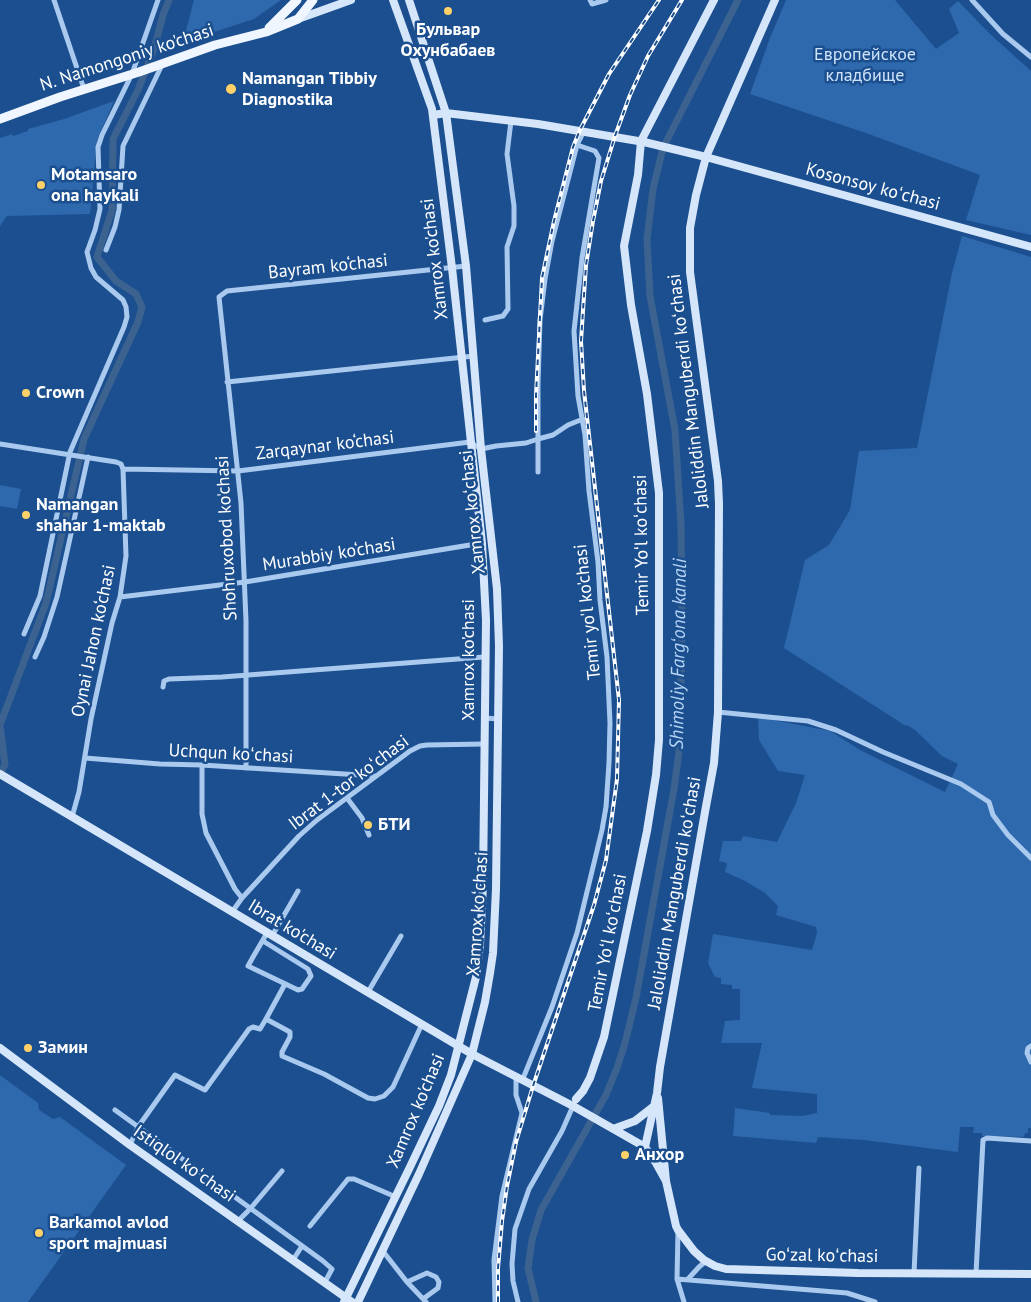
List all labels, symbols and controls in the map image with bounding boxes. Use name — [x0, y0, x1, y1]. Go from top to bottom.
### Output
marker: Бульвар Охунбабаев — [442, 5, 454, 17]
place label: Бульвар Охунбабаев — [401, 19, 495, 62]
street label: N. Namongoniy ko'chasi — [37, 20, 217, 96]
park label: Европейское кладбище — [814, 44, 916, 86]
place label: Namangan Tibbiy Diagnostika — [242, 68, 377, 110]
marker: Namangan Tibbiy Diagnostika — [224, 82, 238, 96]
street label: Kosonsoy koʻchasi — [803, 159, 943, 215]
place label: Motamsaro ona haykali — [51, 164, 139, 206]
marker: Motamsaro ona haykali — [35, 179, 47, 191]
street label: Xamrox ko'chasi — [417, 197, 453, 321]
street label: Bayram ko‘chasi — [267, 250, 389, 284]
street label: Jaloliddin Manguberdi koʻchasi — [664, 273, 714, 509]
place label: Crown — [36, 382, 84, 404]
marker: Crown — [20, 387, 32, 399]
street label: Zarqaynar ko‘chasi — [255, 427, 395, 465]
street label: Xamrox koʻchasi — [456, 449, 490, 575]
street label: Shohruxobod ko'chasi — [212, 455, 242, 621]
street label: Temir Yoʻl koʻchasi — [630, 474, 654, 616]
place label: Namangan shahar 1-maktab — [36, 494, 166, 536]
marker: Namangan shahar 1-maktab — [20, 509, 32, 521]
street label: Murabbiy ko‘chasi — [261, 534, 397, 576]
street label: Temir yo'l ko'chasi — [570, 543, 606, 681]
water label: Shimoliy Fargʻona kanali — [666, 558, 692, 750]
street label: Oynai Jahon ko‘chasi — [67, 563, 121, 719]
street label: Xamrox ko'chasi — [458, 599, 480, 721]
street label: Ibrat 1-tor koʻchasi — [285, 731, 413, 835]
street label: Uchqun koʻchasi — [168, 740, 294, 768]
street label: Jaloliddin Manguberdi koʻchasi — [644, 775, 706, 1011]
place label: БТИ — [378, 814, 410, 836]
marker: БТИ — [362, 819, 374, 831]
street label: Xamrox koʻchasi — [463, 851, 493, 977]
street label: Temir Yoʻl koʻchasi — [584, 872, 632, 1014]
street label: Ibrat ko'chasi — [244, 895, 340, 965]
place label: Замин — [38, 1037, 88, 1059]
marker: Замин — [22, 1042, 34, 1054]
street label: Xamrox ko'chasi — [382, 1051, 450, 1171]
street label: Istiqlol koʻchasi — [129, 1121, 239, 1207]
place label: Анхор — [635, 1144, 684, 1166]
marker: Анхор — [619, 1149, 631, 1161]
place label: Barkamol avlod sport majmuasi — [49, 1212, 169, 1254]
marker: Barkamol avlod sport majmuasi — [33, 1227, 45, 1239]
street label: Goʻzal koʻchasi — [765, 1244, 879, 1268]

